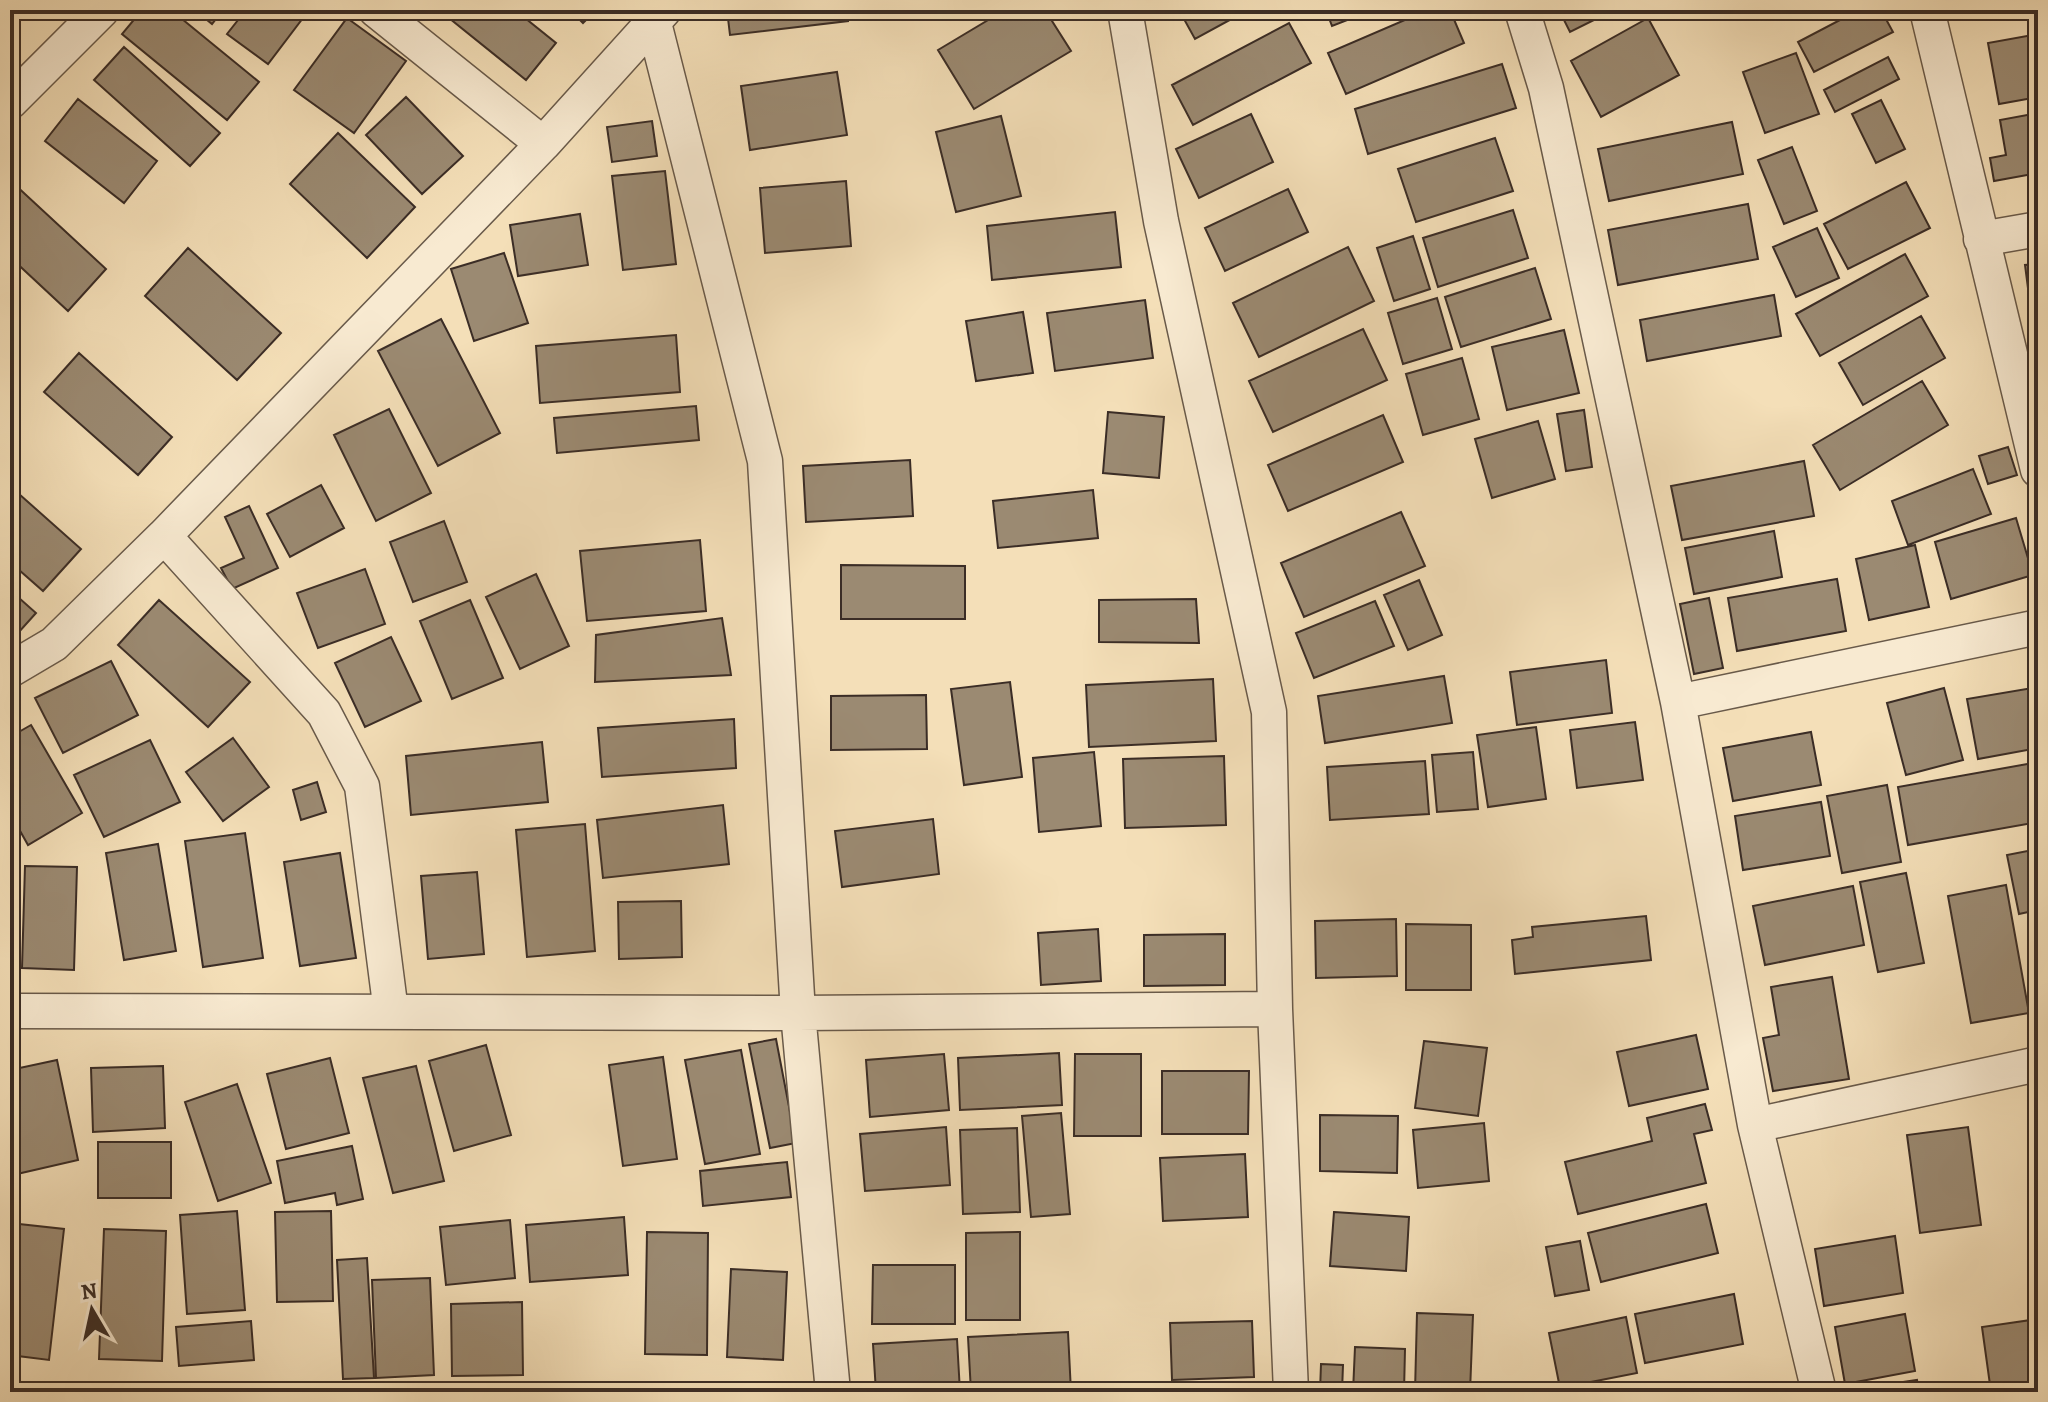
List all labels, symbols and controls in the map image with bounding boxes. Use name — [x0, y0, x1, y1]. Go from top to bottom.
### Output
north arrow — [52, 1270, 132, 1350]
text: N — [79, 1275, 99, 1307]

